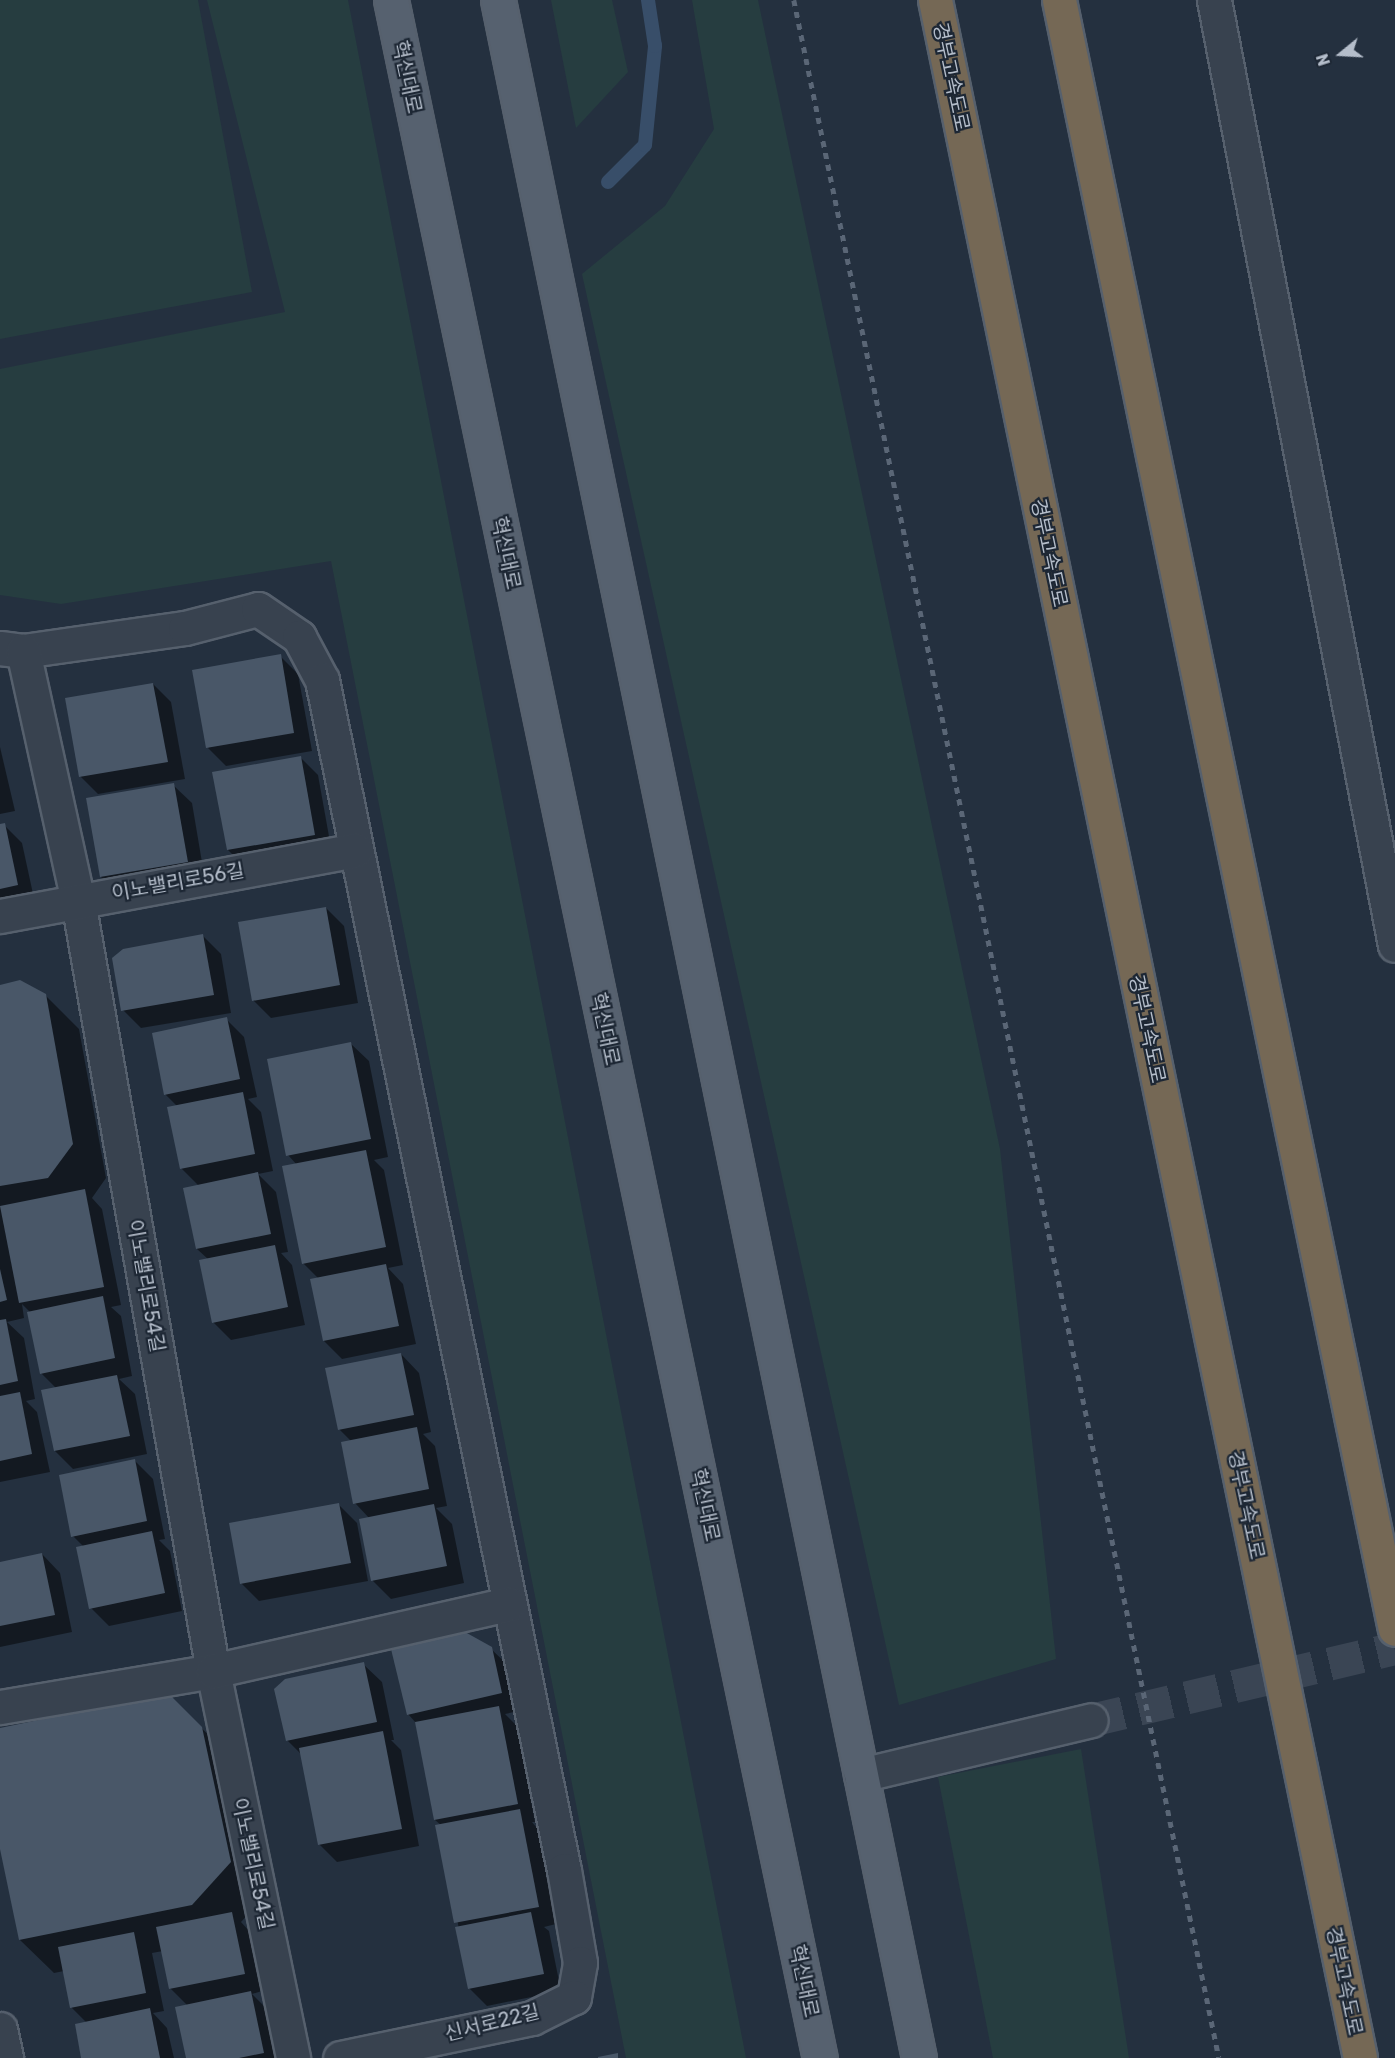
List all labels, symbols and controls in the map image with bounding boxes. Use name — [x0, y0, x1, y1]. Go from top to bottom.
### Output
street label: 경부고속도로 — [928, 21, 974, 133]
north arrow — [1311, 24, 1371, 84]
street label: 혁신대로 — [388, 39, 426, 115]
text: N — [1313, 51, 1334, 68]
street label: 경부고속도로 — [1026, 497, 1072, 609]
street label: 혁신대로 — [487, 515, 525, 591]
street label: 이노밸리로56길 — [110, 859, 246, 905]
street label: 경부고속도로 — [1124, 973, 1170, 1085]
street label: 혁신대로 — [586, 991, 624, 1067]
street label: 이노밸리로54길 — [122, 1218, 170, 1354]
street label: 경부고속도로 — [1223, 1449, 1269, 1561]
street label: 혁신대로 — [686, 1467, 724, 1543]
street label: 이노밸리로54길 — [227, 1796, 279, 1932]
street label: 경부고속도로 — [1321, 1925, 1367, 2037]
street label: 혁신대로 — [785, 1943, 823, 2019]
street label: 신서로22길 — [442, 2000, 542, 2046]

